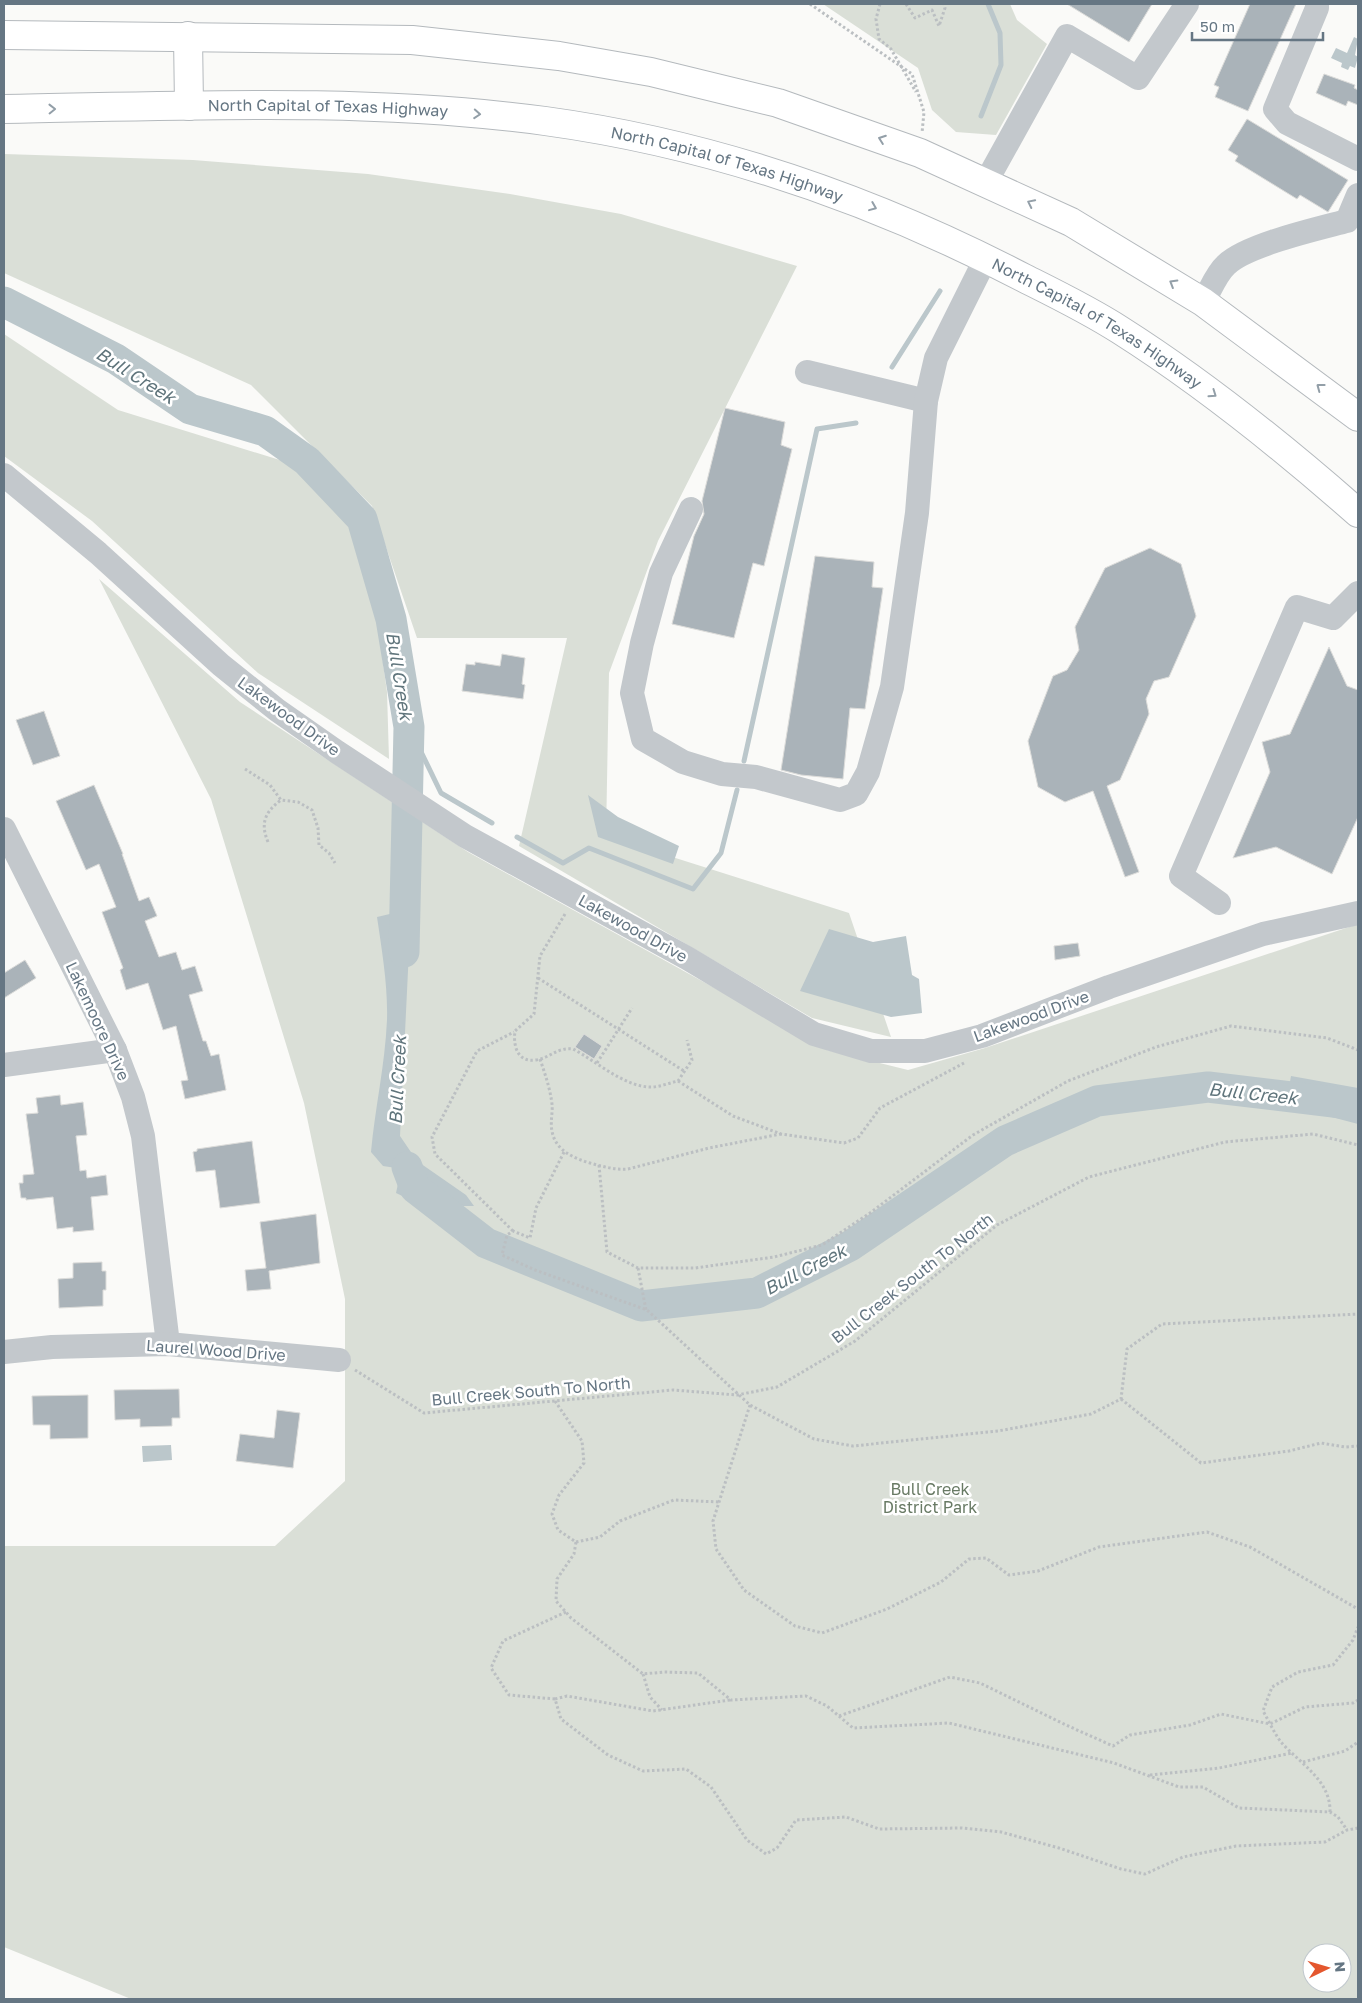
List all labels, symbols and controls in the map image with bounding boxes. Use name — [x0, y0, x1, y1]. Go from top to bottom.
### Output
scale bar — [1192, 10, 1323, 42]
text: 50 m — [1200, 17, 1235, 35]
street label: North Capital of Texas Highway — [208, 95, 449, 121]
one-way arrow — [49, 103, 57, 114]
one-way arrow — [473, 108, 481, 119]
street label: North Capital of Texas Highway — [609, 122, 846, 206]
one-way arrow — [878, 135, 887, 145]
one-way arrow — [1027, 199, 1036, 210]
one-way arrow — [868, 201, 876, 211]
street label: North Capital of Texas Highway — [989, 253, 1206, 393]
one-way arrow — [1169, 280, 1178, 290]
water label: Bull Creek — [92, 342, 181, 409]
one-way arrow — [1316, 384, 1326, 393]
one-way arrow — [1208, 388, 1217, 398]
water label: Bull Creek — [382, 630, 418, 724]
street label: Lakewood Drive — [234, 672, 344, 760]
street label: Lakewood Drive — [575, 890, 691, 966]
street label: Lakemoore Drive — [62, 958, 134, 1084]
street label: Lakewood Drive — [970, 986, 1092, 1046]
water label: Bull Creek — [384, 1033, 410, 1125]
water label: Bull Creek — [1208, 1077, 1300, 1109]
street label: Bull Creek South To North — [827, 1209, 997, 1347]
water label: Bull Creek — [760, 1238, 851, 1299]
street label: Laurel Wood Drive — [146, 1335, 286, 1365]
street label: Bull Creek South To North — [431, 1372, 631, 1410]
park label: Bull Creek District Park — [883, 1479, 977, 1517]
north arrow — [1302, 1943, 1352, 1993]
text: N — [1332, 1961, 1349, 1973]

